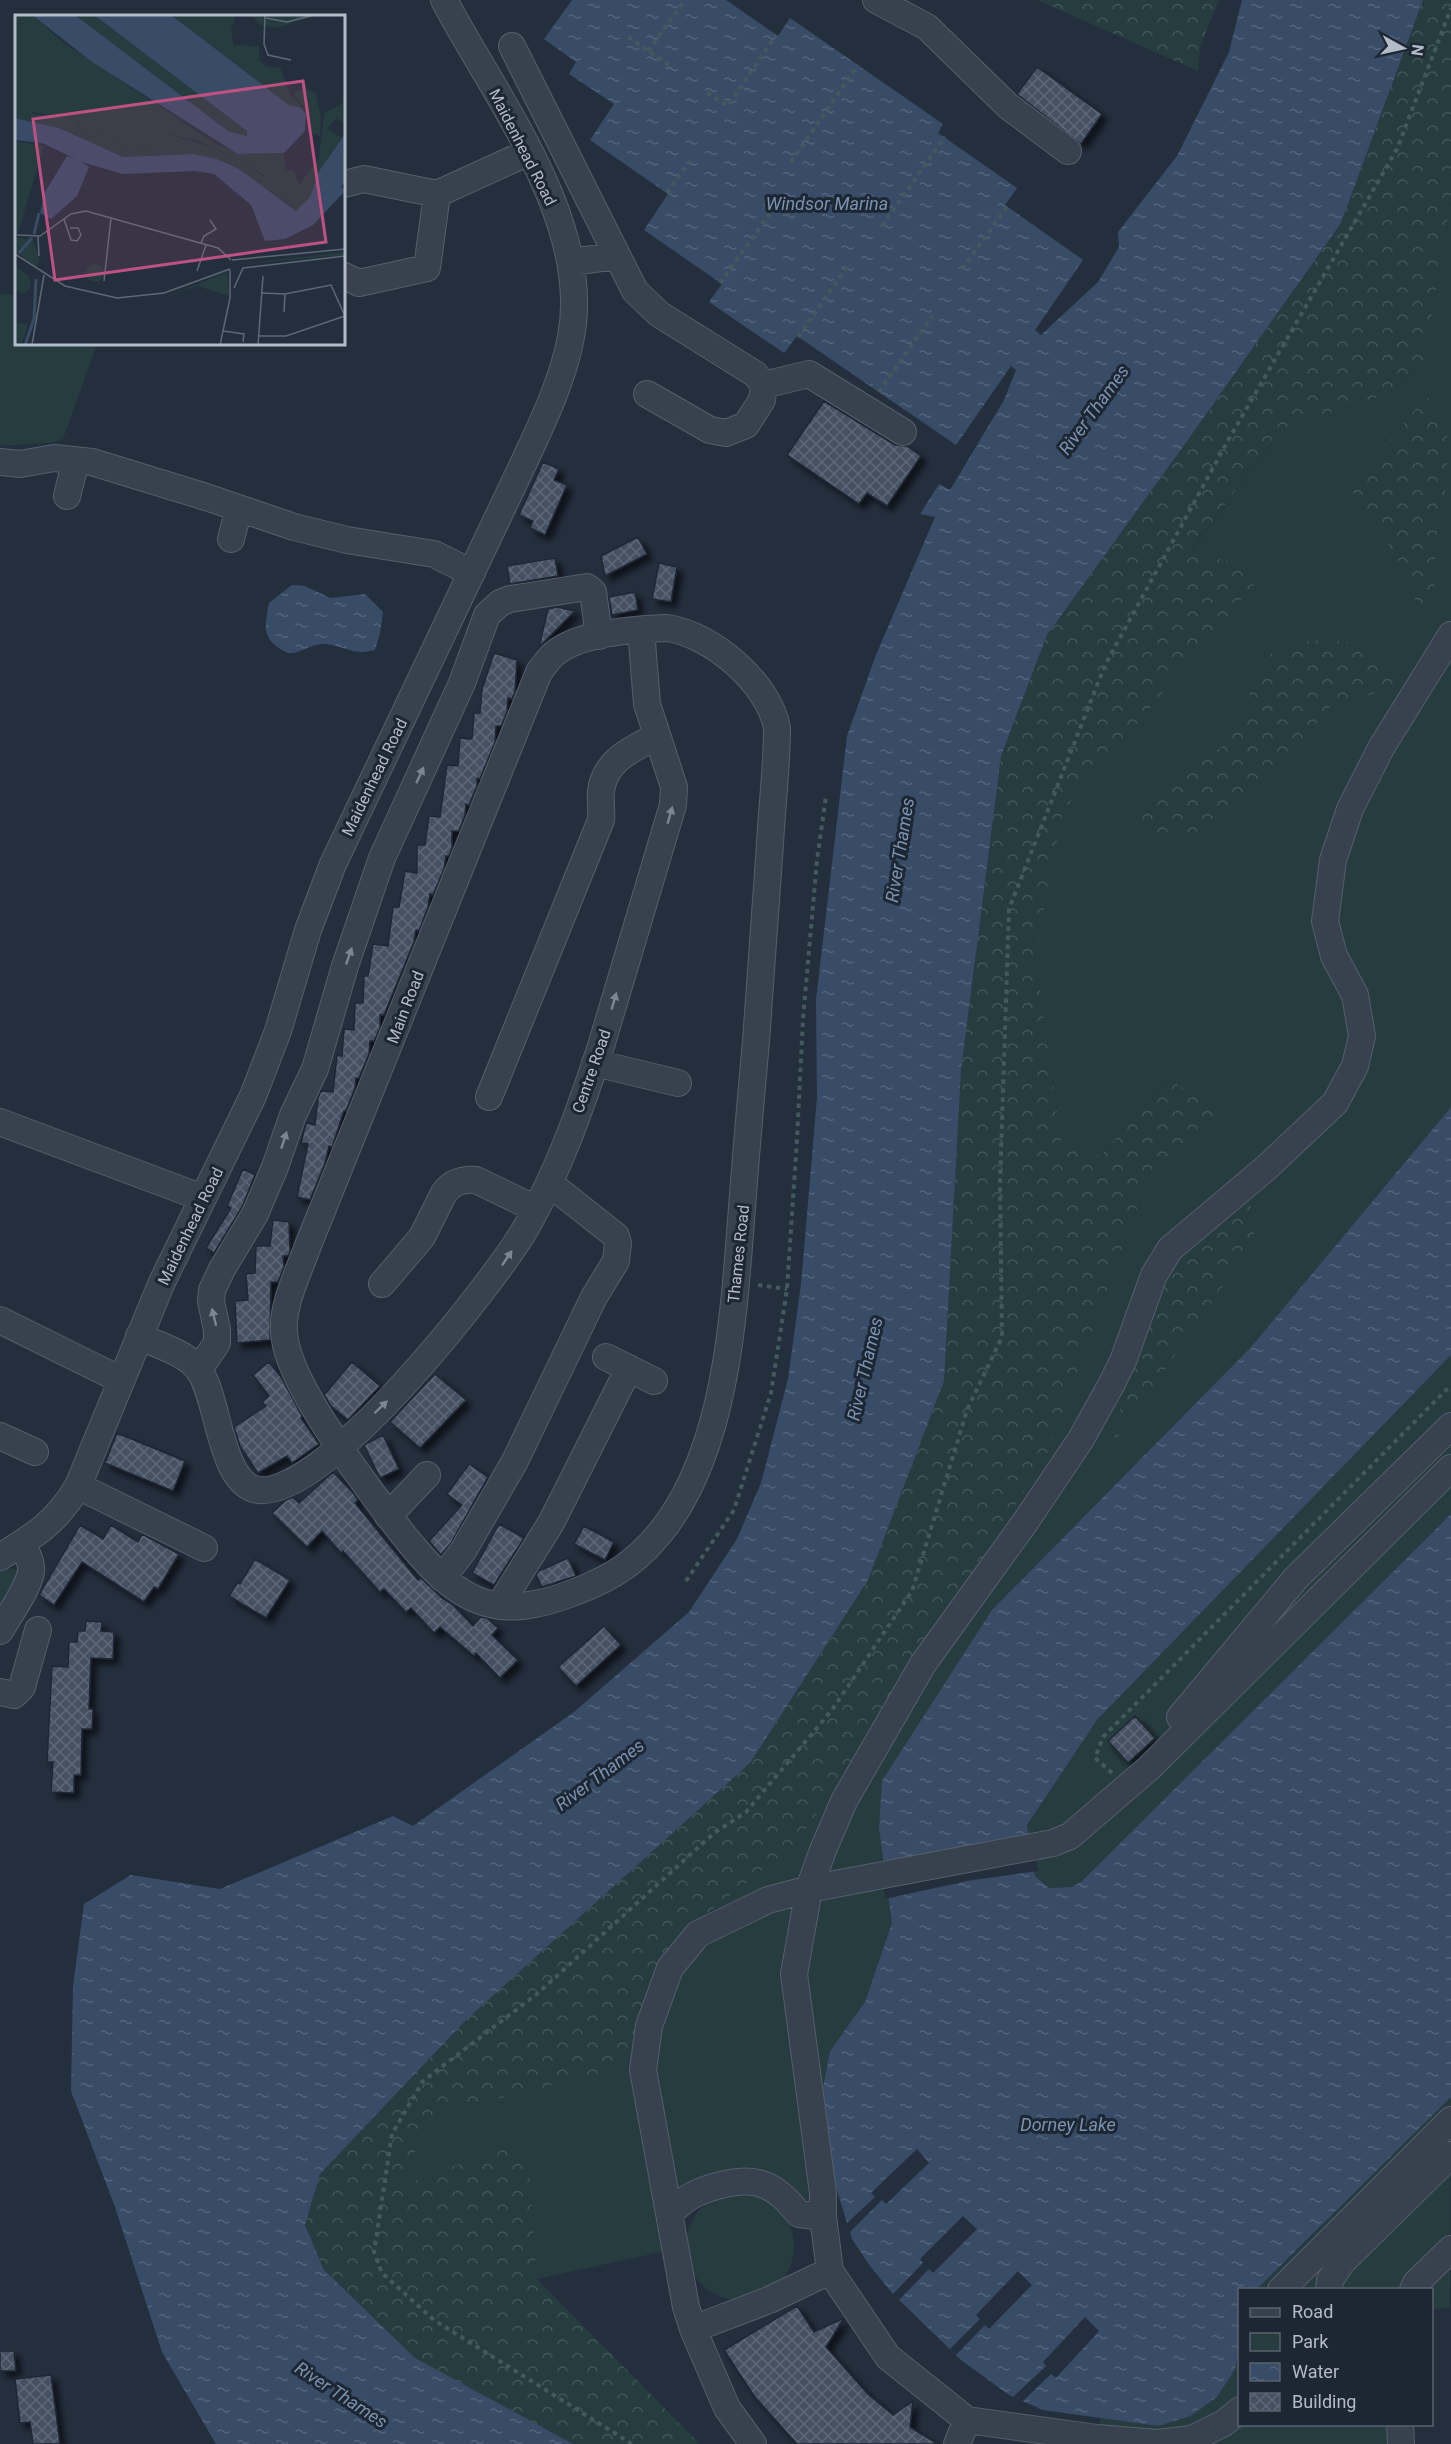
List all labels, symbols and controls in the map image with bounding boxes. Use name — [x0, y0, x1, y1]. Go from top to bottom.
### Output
inset map — [15, 15, 345, 345]
north arrow — [1373, 18, 1433, 78]
text: N — [1407, 43, 1428, 57]
street label: Maidenhead Road — [485, 86, 560, 209]
water label: Windsor Marina — [766, 193, 888, 214]
water label: River Thames — [1054, 361, 1133, 459]
street label: Maidenhead Road — [338, 715, 411, 839]
one-way arrow — [415, 766, 424, 783]
water label: River Thames — [881, 796, 918, 904]
one-way arrow — [666, 805, 675, 823]
one-way arrow — [344, 947, 354, 965]
street label: Main Road — [383, 968, 428, 1046]
one-way arrow — [610, 992, 619, 1010]
street label: Centre Road — [568, 1027, 615, 1116]
one-way arrow — [280, 1131, 290, 1149]
street label: Maidenhead Road — [154, 1164, 227, 1288]
street label: Thames Road — [724, 1204, 753, 1304]
one-way arrow — [501, 1250, 513, 1266]
one-way arrow — [208, 1308, 218, 1326]
water label: River Thames — [842, 1315, 887, 1423]
one-way arrow — [374, 1400, 388, 1414]
water label: River Thames — [551, 1734, 648, 1815]
water label: Dorney Lake — [1020, 2114, 1116, 2135]
legend — [1238, 2288, 1433, 2426]
text: Road — [1292, 2301, 1333, 2322]
text: Park — [1292, 2331, 1329, 2352]
water label: River Thames — [291, 2357, 391, 2432]
text: Water — [1292, 2361, 1339, 2382]
text: Building — [1292, 2391, 1356, 2412]

